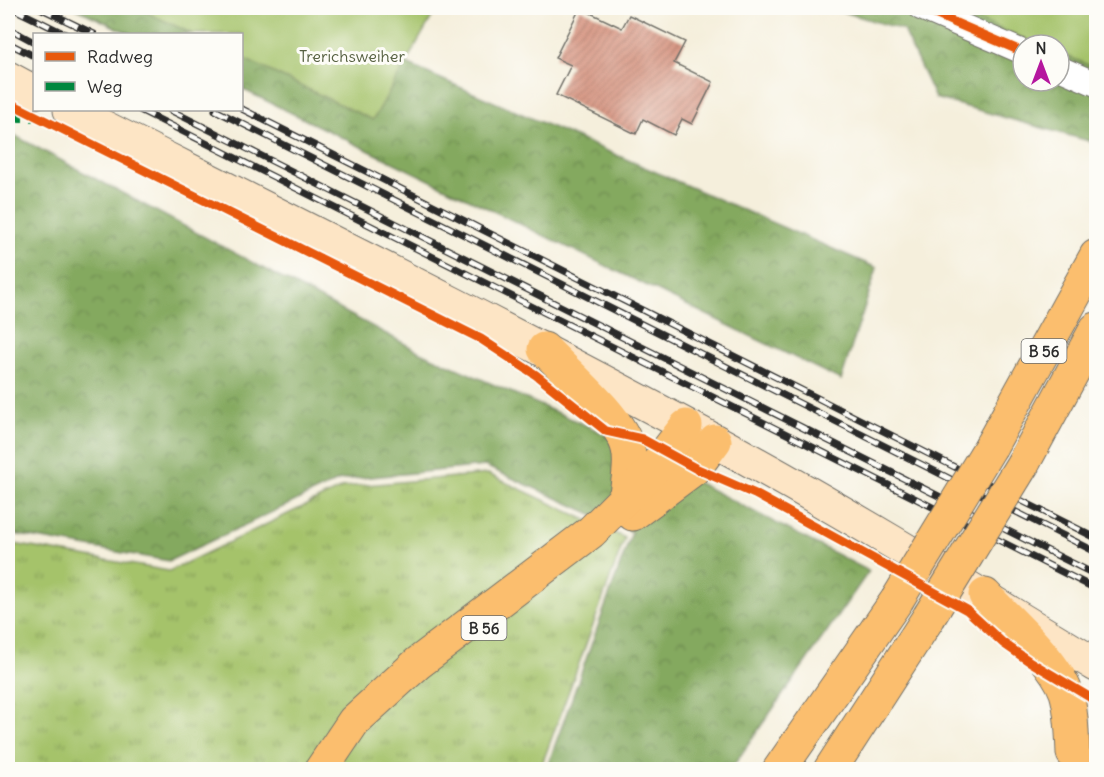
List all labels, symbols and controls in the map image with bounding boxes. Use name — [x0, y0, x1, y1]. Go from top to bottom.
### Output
legend — [33, 33, 243, 111]
north arrow — [1011, 33, 1071, 93]
text: N — [1035, 38, 1047, 58]
text: Radweg — [87, 45, 153, 68]
park label: Trerichsweiher — [299, 46, 405, 66]
text: Weg — [87, 75, 122, 98]
road number: B 56 — [1022, 339, 1066, 363]
road number: B 56 — [462, 616, 506, 640]

